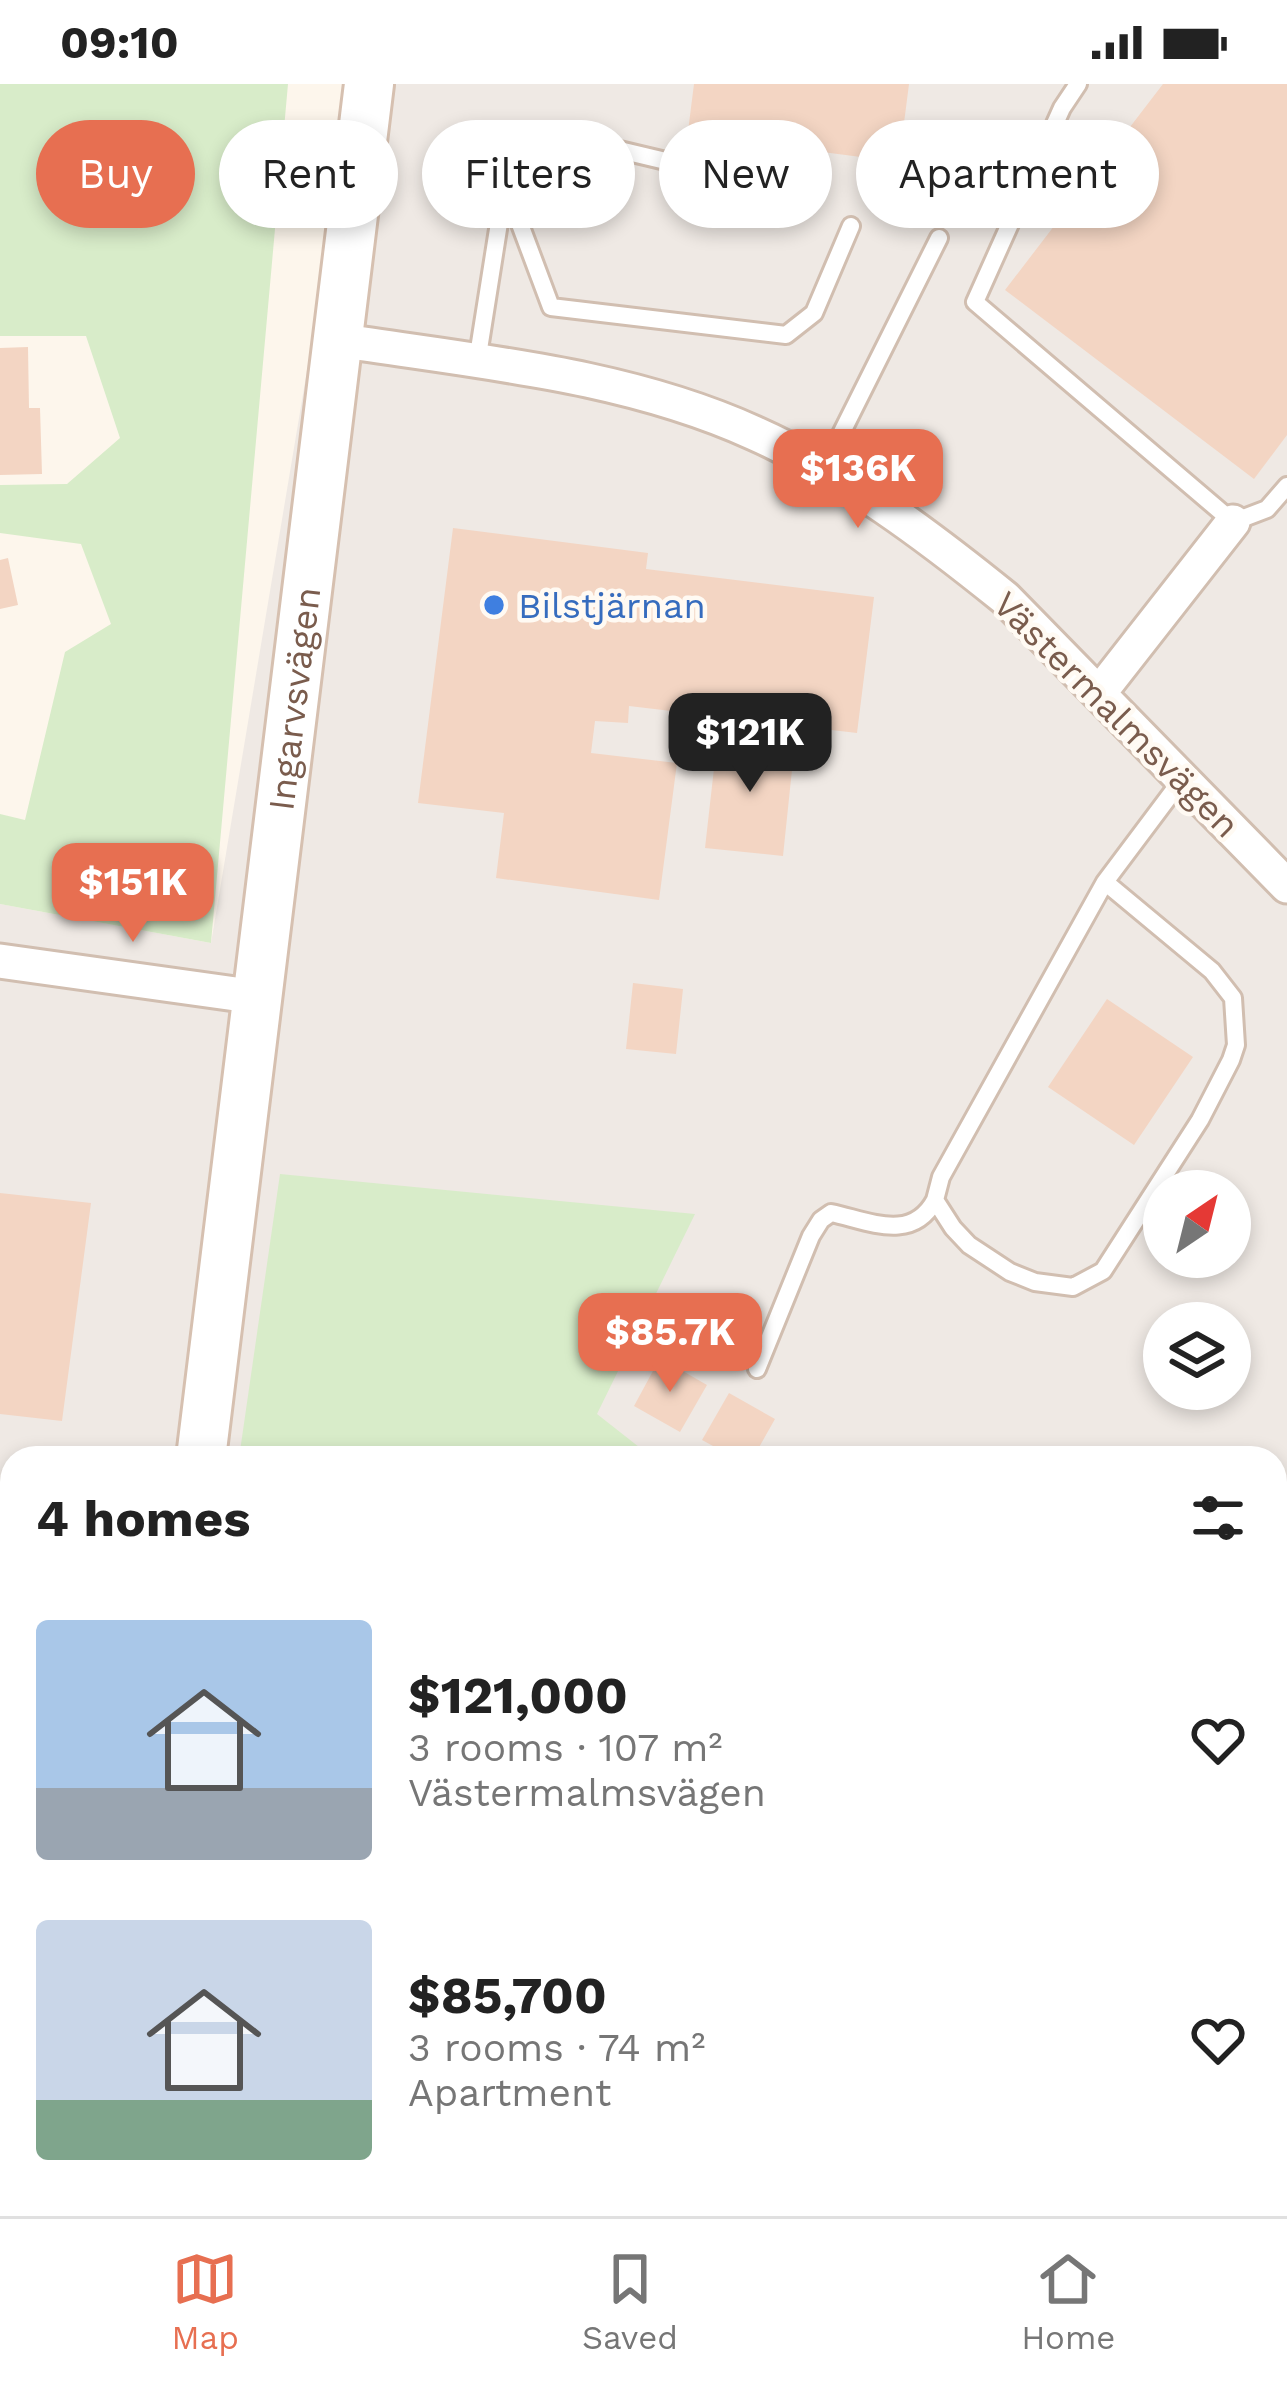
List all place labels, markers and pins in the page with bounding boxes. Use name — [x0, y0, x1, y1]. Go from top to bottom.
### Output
pin: $136K — [774, 429, 942, 531]
place label: Bilstjärnan — [518, 585, 706, 627]
marker: Bilstjärnan — [481, 592, 507, 618]
pin: $121K — [666, 693, 834, 795]
pin: $151K — [49, 843, 217, 945]
pin: $85.7K — [572, 1293, 768, 1395]

